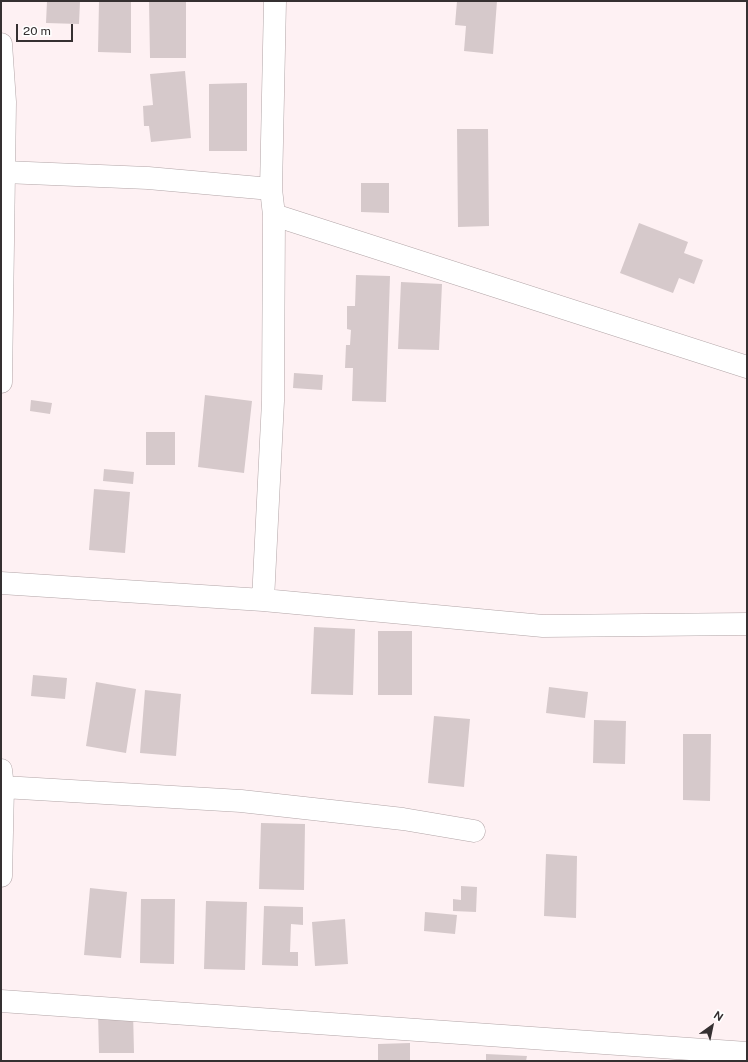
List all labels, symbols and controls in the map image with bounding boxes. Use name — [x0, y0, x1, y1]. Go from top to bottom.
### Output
scale bar — [18, 16, 75, 42]
text: 20 m — [23, 24, 51, 38]
north arrow — [692, 1006, 732, 1046]
text: N — [712, 1009, 725, 1023]

